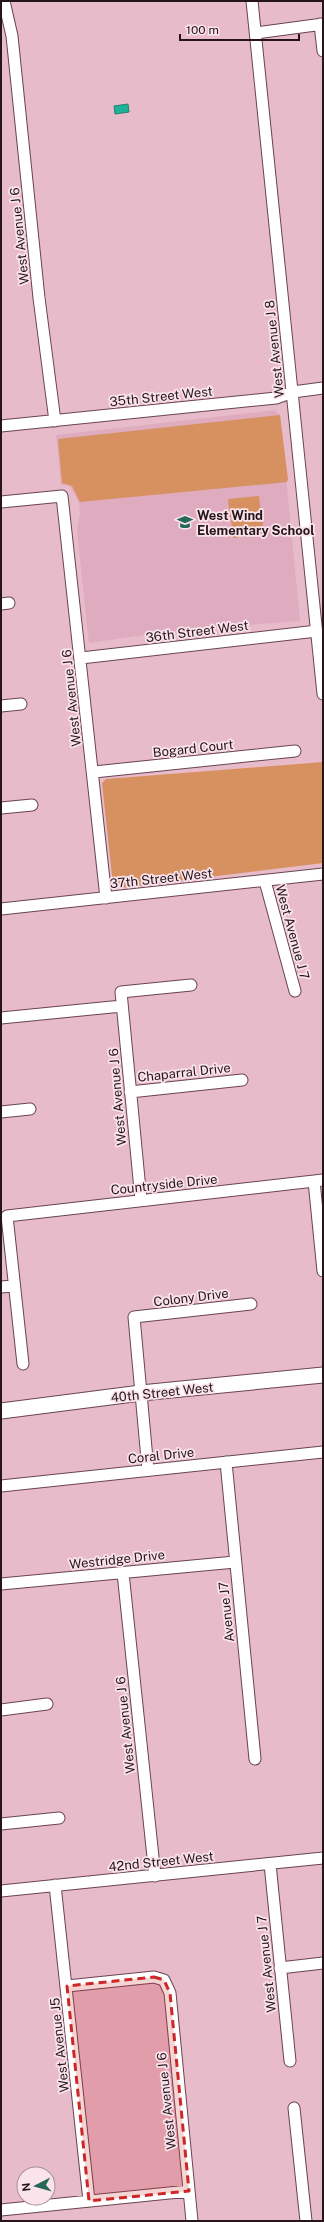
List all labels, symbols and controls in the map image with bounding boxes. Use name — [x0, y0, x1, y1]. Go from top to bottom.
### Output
scale bar — [180, 16, 299, 42]
text: 100 m — [186, 23, 219, 37]
street label: West Avenue J 6 — [7, 187, 32, 285]
street label: West Avenue J 8 — [262, 299, 287, 399]
street label: 35th Street West — [109, 384, 213, 409]
place label: West Wind Elementary School — [197, 508, 315, 538]
school or university icon: West Wind Elementary School — [176, 513, 194, 531]
street label: 36th Street West — [145, 618, 249, 645]
street label: West Avenue J 6 — [59, 649, 84, 747]
street label: Bogard Court — [152, 737, 234, 760]
street label: 37th Street West — [109, 866, 213, 891]
street label: West Avenue J 7 — [273, 883, 312, 981]
street label: West Avenue J 6 — [106, 1048, 129, 1146]
street label: Chaparral Drive — [137, 1060, 231, 1085]
street label: Countryside Drive — [110, 1171, 218, 1198]
street label: Colony Drive — [153, 1285, 230, 1310]
street label: 40th Street West — [110, 1380, 214, 1405]
street label: Coral Drive — [127, 1445, 195, 1466]
street label: Westridge Drive — [68, 1547, 166, 1572]
street label: Avenue J7 — [216, 1581, 237, 1643]
street label: West Avenue J 6 — [113, 1676, 138, 1774]
street label: 42nd Street West — [108, 1849, 214, 1874]
street label: West Avenue J 7 — [254, 1914, 279, 2013]
street label: West Avenue J5 — [47, 1997, 72, 2093]
street label: West Avenue J 6 — [154, 2052, 179, 2150]
north arrow — [16, 2166, 56, 2206]
text: N — [20, 2182, 32, 2192]

